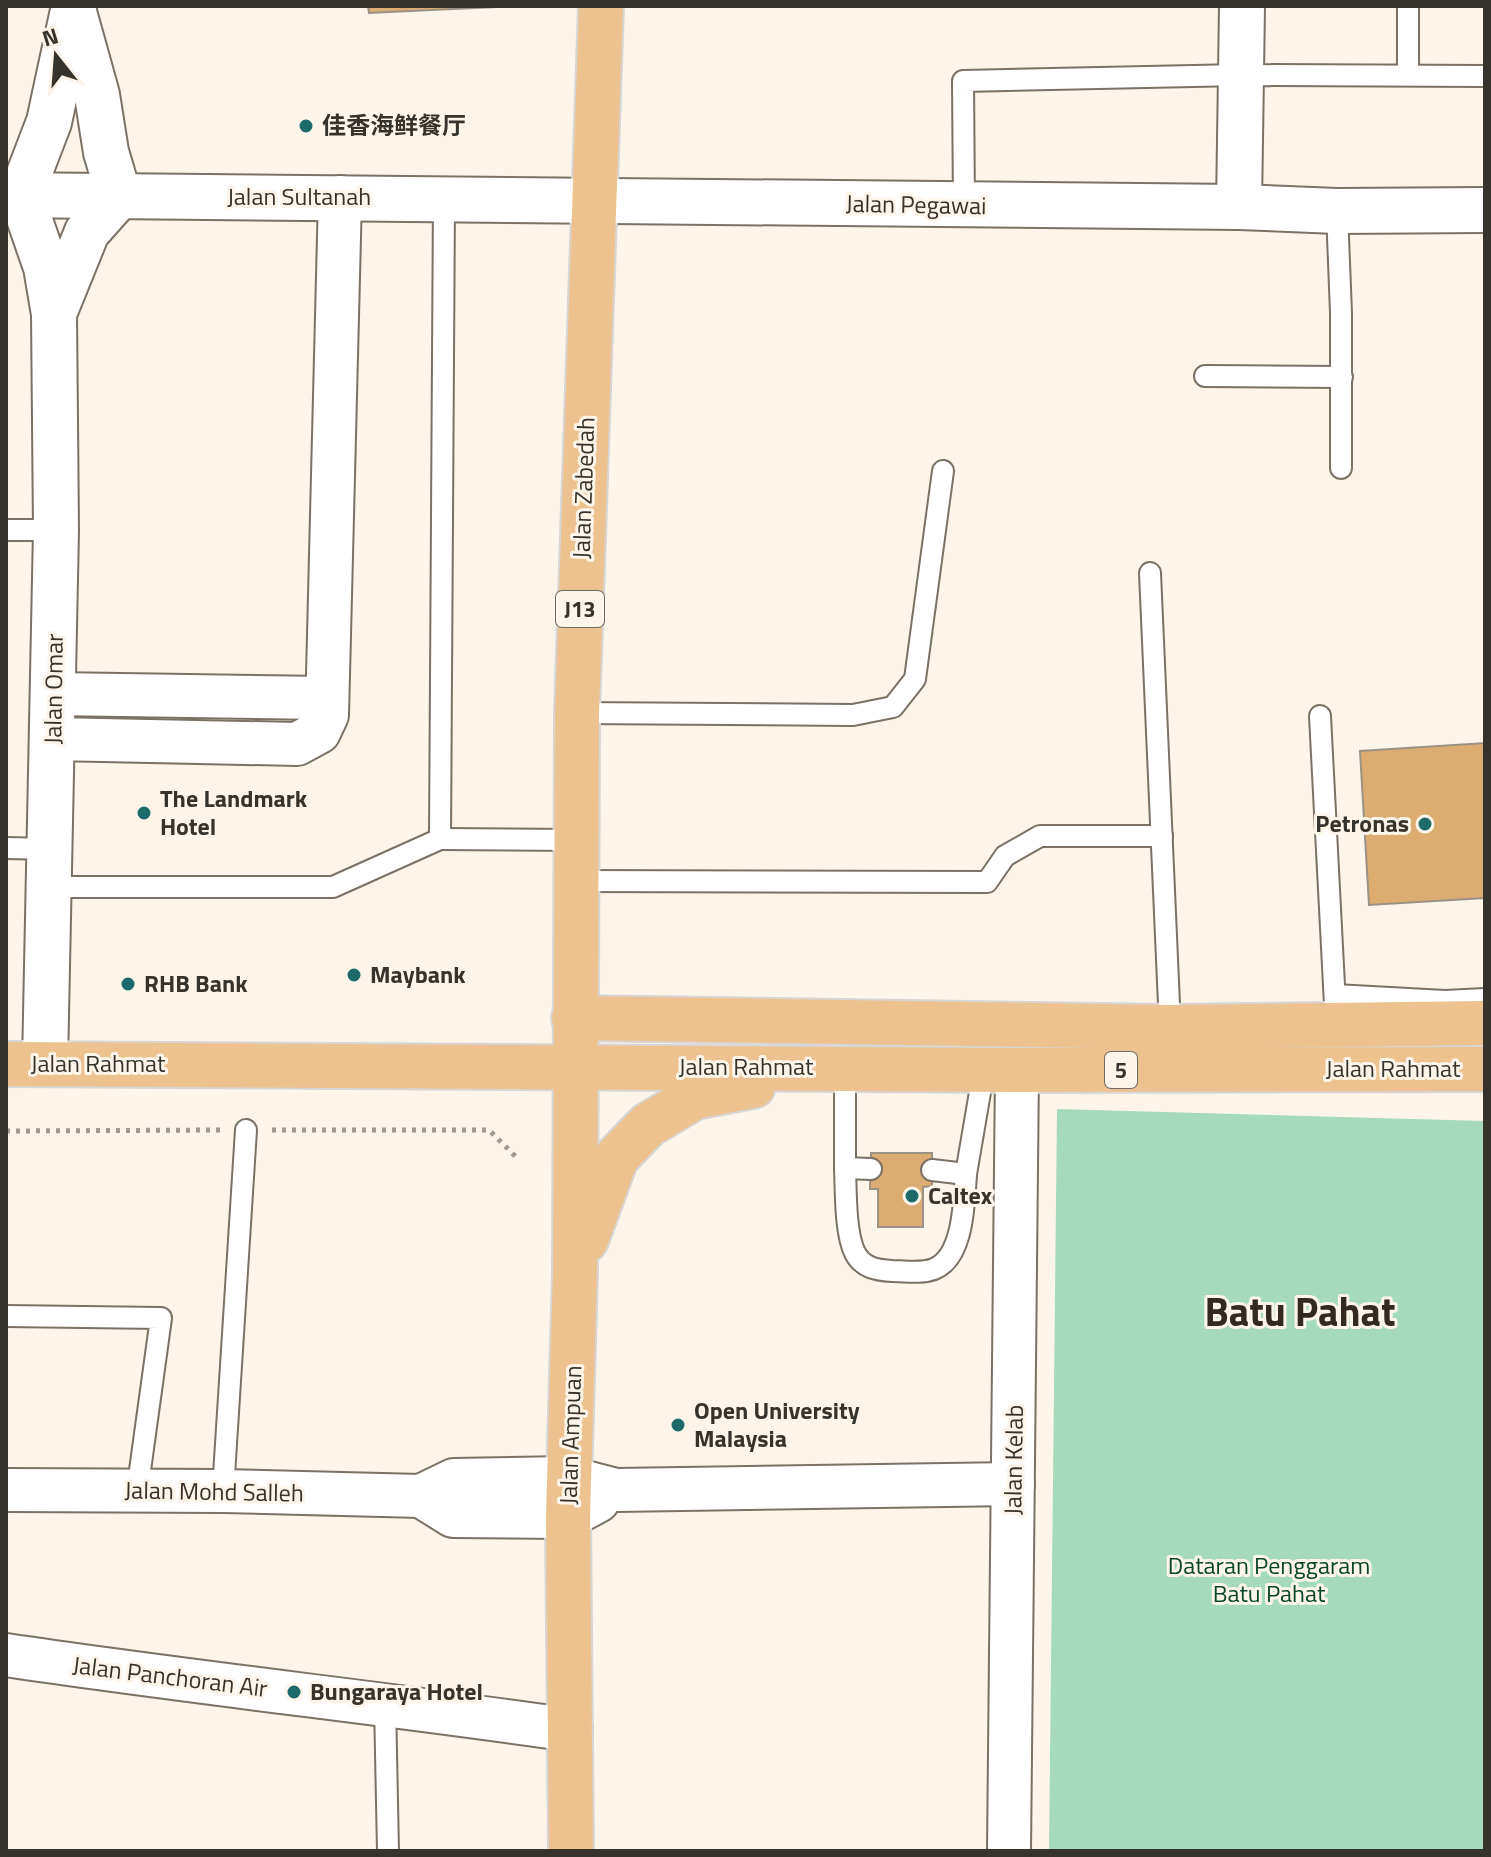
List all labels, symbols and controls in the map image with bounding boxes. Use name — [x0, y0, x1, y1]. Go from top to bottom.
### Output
north arrow — [16, 16, 96, 96]
text: N — [38, 18, 62, 55]
place label: 佳香海鲜餐厅 — [322, 107, 466, 143]
marker: 佳香海鲜餐厅 — [297, 117, 315, 135]
street label: Jalan Sultanah — [227, 178, 371, 214]
street label: Jalan Pegawai — [845, 185, 987, 223]
street label: Jalan Zabedah — [563, 416, 603, 560]
road number: J13 — [556, 591, 604, 627]
street label: Jalan Omar — [34, 633, 72, 745]
place label: The Landmark Hotel — [160, 780, 308, 844]
marker: The Landmark Hotel — [135, 804, 153, 822]
place label: Petronas — [1315, 805, 1409, 841]
marker: Petronas — [1416, 815, 1434, 833]
place label: Maybank — [370, 956, 466, 992]
place label: RHB Bank — [144, 965, 248, 1001]
marker: Maybank — [345, 966, 363, 984]
marker: RHB Bank — [119, 975, 137, 993]
street label: Jalan Rahmat — [31, 1045, 166, 1081]
street label: Jalan Rahmat — [679, 1048, 814, 1084]
street label: Jalan Rahmat — [1326, 1050, 1461, 1086]
road number: 5 — [1105, 1052, 1137, 1088]
place label: Caltex — [928, 1177, 993, 1213]
marker: Caltex — [903, 1187, 921, 1205]
district label: Batu Pahat — [1204, 1281, 1396, 1342]
street label: Jalan Ampuan — [550, 1365, 590, 1505]
place label: Open University Malaysia — [694, 1392, 860, 1456]
street label: Jalan Kelab — [994, 1405, 1032, 1515]
marker: Open University Malaysia — [669, 1416, 687, 1434]
street label: Jalan Mohd Salleh — [124, 1471, 304, 1511]
park label: Dataran Penggaram Batu Pahat — [1168, 1547, 1370, 1611]
street label: Jalan Panchoran Air — [71, 1646, 270, 1706]
place label: Bungaraya Hotel — [310, 1673, 483, 1709]
marker: Bungaraya Hotel — [285, 1683, 303, 1701]

